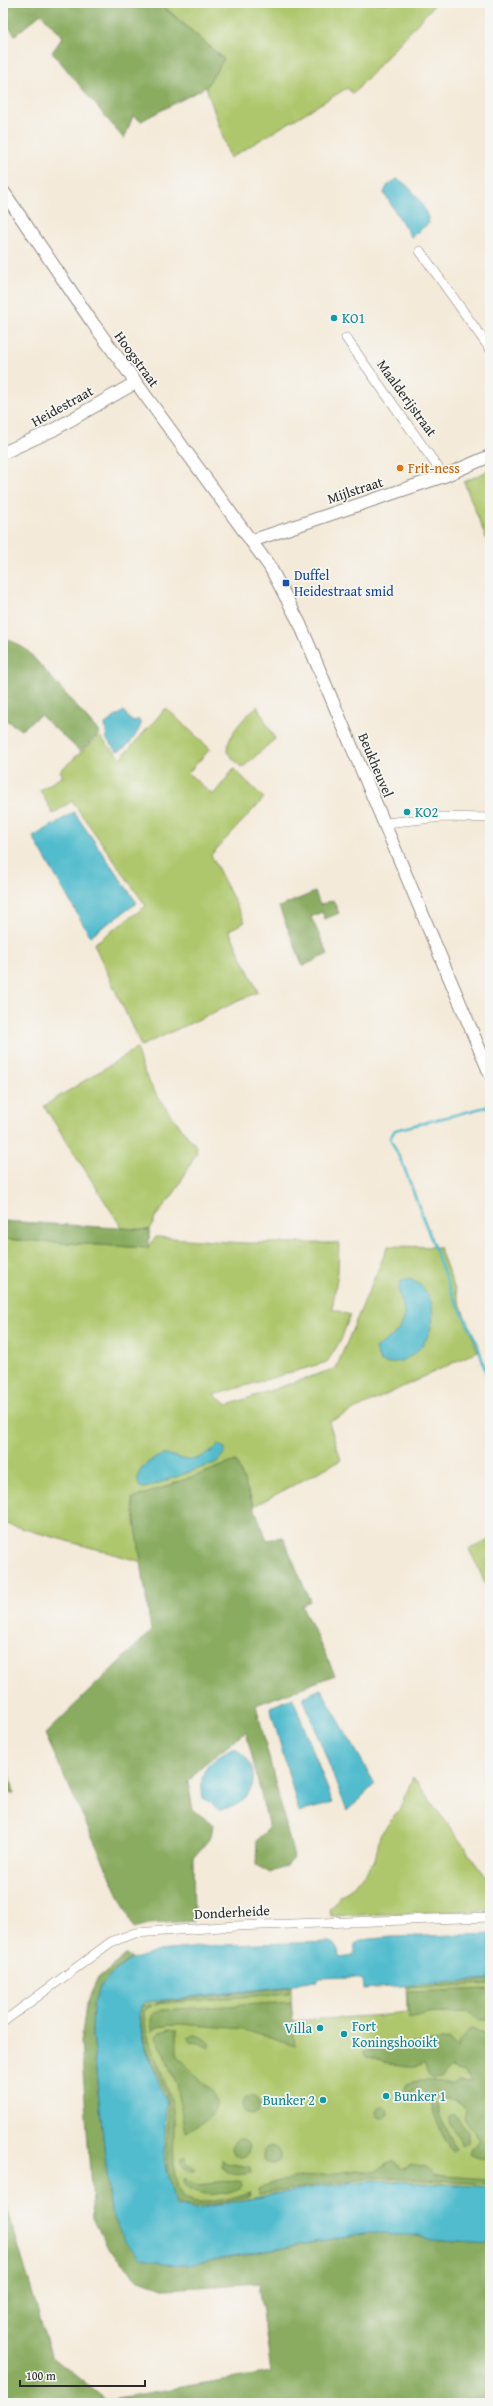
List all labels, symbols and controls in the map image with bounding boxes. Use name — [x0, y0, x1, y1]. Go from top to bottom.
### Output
place label: KO1 — [342, 308, 365, 328]
marker: KO1 — [329, 313, 339, 323]
street label: Hoogstraat — [110, 327, 164, 391]
street label: Maalderijstraat — [372, 356, 442, 441]
street label: Heidestraat — [27, 381, 97, 431]
place label: Frit-ness — [408, 458, 460, 478]
marker: Frit-ness — [395, 463, 405, 473]
street label: Mijlstraat — [325, 472, 385, 508]
place label: Duffel Heidestraat smid — [294, 565, 394, 601]
marker: Duffel Heidestraat smid — [281, 578, 291, 588]
street label: Beukheuvel — [353, 730, 399, 800]
place label: KO2 — [415, 802, 438, 822]
marker: KO2 — [402, 807, 412, 817]
street label: Donderheide — [194, 1900, 271, 1924]
place label: Fort Koningshooikt — [352, 2016, 438, 2052]
place label: Villa — [284, 2018, 312, 2038]
marker: Villa — [315, 2023, 325, 2033]
marker: Fort Koningshooikt — [339, 2029, 349, 2039]
place label: Bunker 1 — [394, 2086, 446, 2106]
place label: Bunker 2 — [263, 2090, 315, 2110]
marker: Bunker 1 — [381, 2091, 391, 2101]
marker: Bunker 2 — [318, 2095, 328, 2105]
scale bar — [20, 2362, 145, 2388]
text: 100 m — [26, 2367, 56, 2384]

